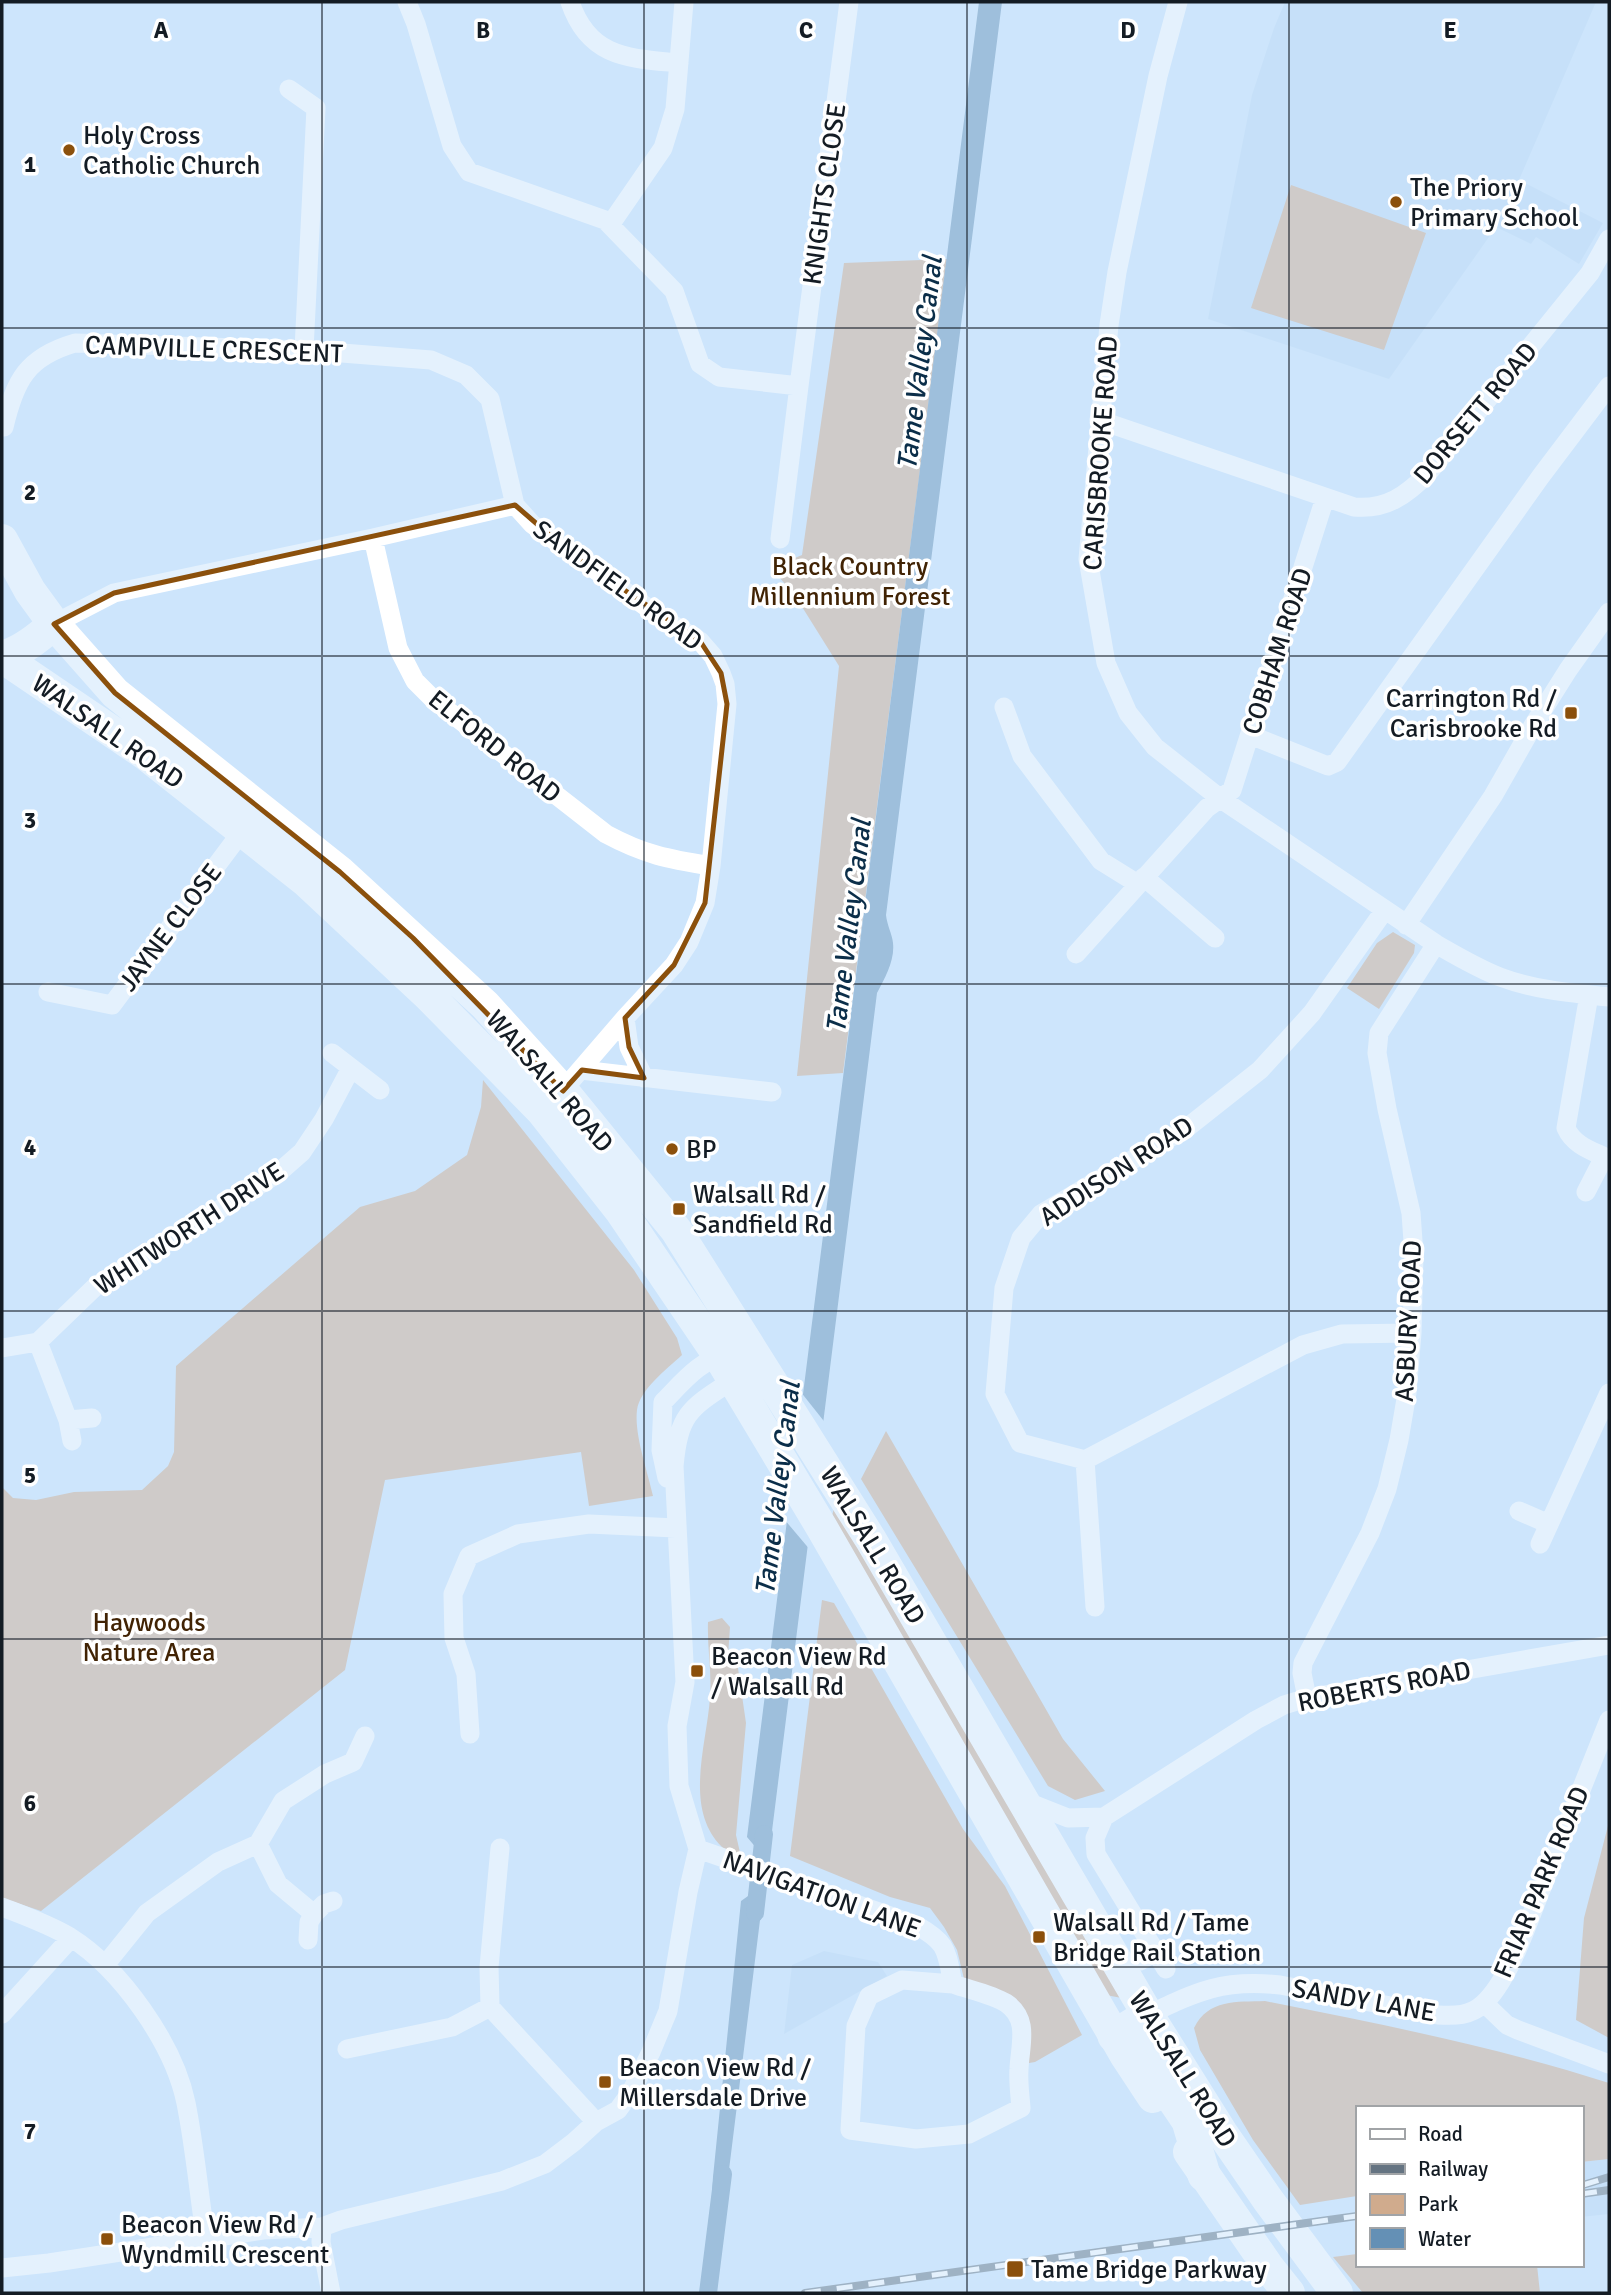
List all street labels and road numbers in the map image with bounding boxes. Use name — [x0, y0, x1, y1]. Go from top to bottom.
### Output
street label: KNIGHTS CLOSE — [796, 101, 854, 287]
street label: CAMPVILLE CRESCENT — [84, 330, 344, 371]
street label: CARISBROOKE ROAD — [1077, 335, 1125, 571]
street label: DORSETT ROAD — [1407, 336, 1544, 491]
street label: SANDFIELD ROAD — [527, 514, 708, 658]
street label: COBHAM ROAD — [1236, 564, 1320, 739]
street label: WALSALL ROAD — [25, 668, 190, 796]
street label: ELFORD ROAD — [422, 684, 567, 810]
street label: JAYNE CLOSE — [112, 857, 229, 998]
street label: WALSALL ROAD — [479, 1004, 620, 1159]
street label: ADDISON ROAD — [1034, 1110, 1199, 1233]
street label: WHITWORTH DRIVE — [89, 1155, 291, 1302]
street label: ASBURY ROAD — [1389, 1239, 1429, 1403]
street label: WALSALL ROAD — [813, 1461, 932, 1630]
street label: ROBERTS ROAD — [1295, 1655, 1474, 1719]
street label: FRIAR PARK ROAD — [1487, 1782, 1597, 1983]
street label: NAVIGATION LANE — [718, 1844, 925, 1946]
street label: SANDY LANE — [1290, 1973, 1438, 2029]
street label: WALSALL ROAD — [1121, 1986, 1243, 2153]

